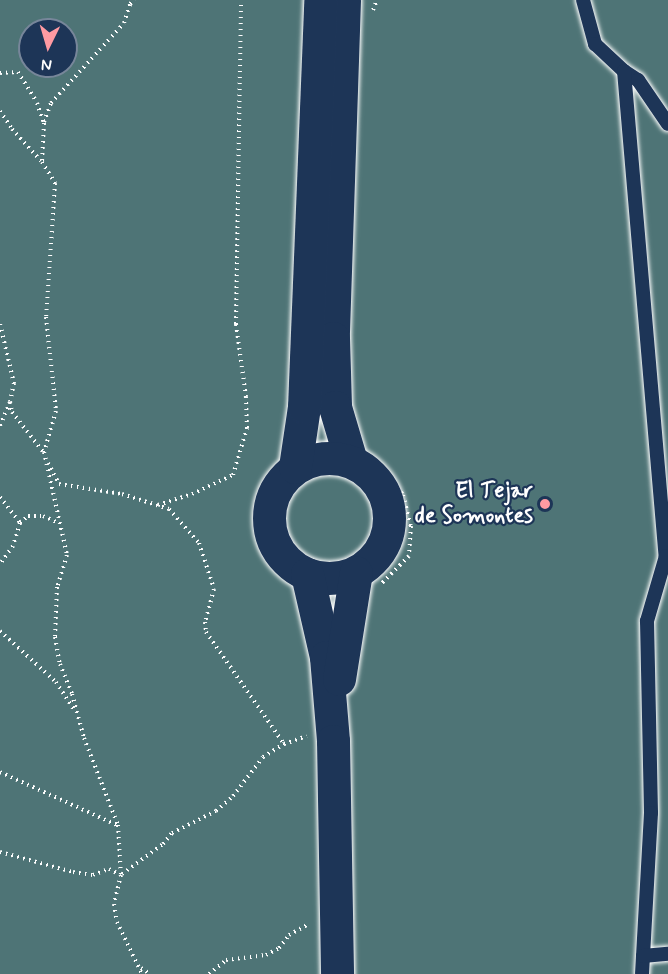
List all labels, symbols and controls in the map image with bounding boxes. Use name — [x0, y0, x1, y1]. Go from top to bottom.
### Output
north arrow — [18, 18, 78, 78]
text: N — [40, 54, 53, 75]
place label: El Tejar de Somontes — [405, 478, 533, 530]
marker: El Tejar de Somontes — [538, 497, 552, 511]

